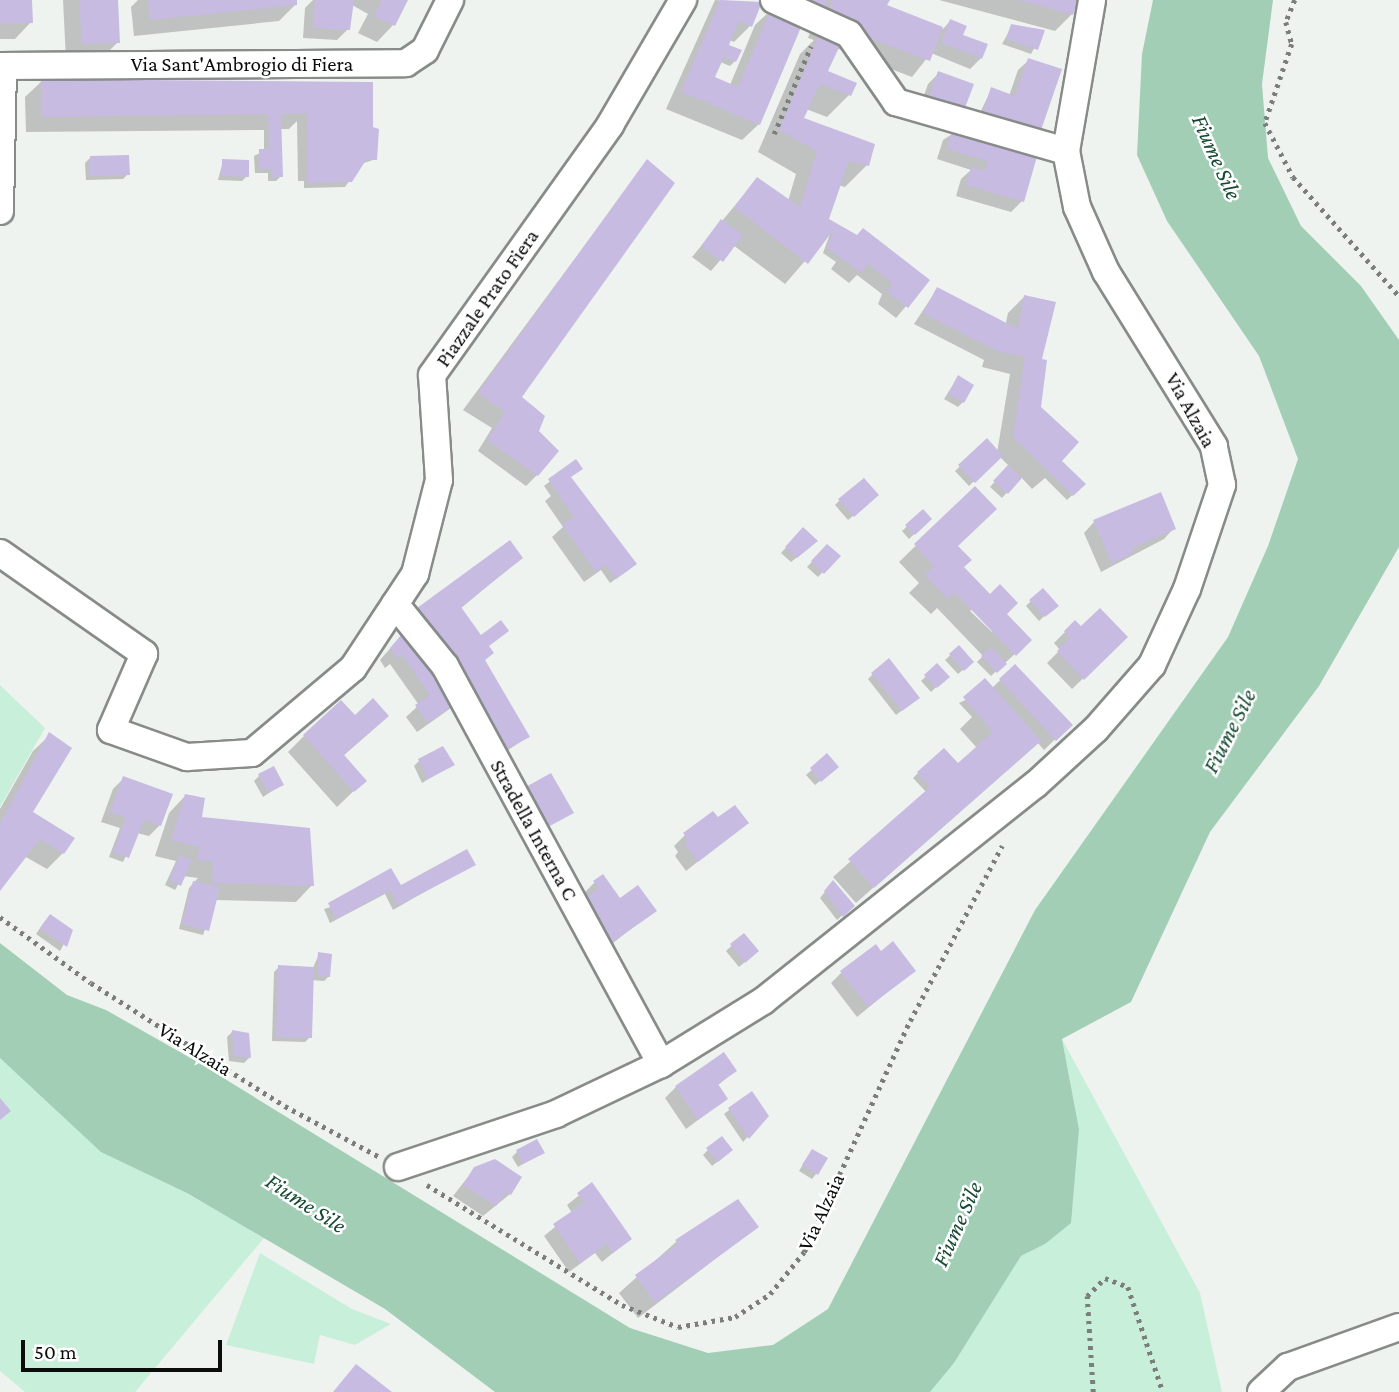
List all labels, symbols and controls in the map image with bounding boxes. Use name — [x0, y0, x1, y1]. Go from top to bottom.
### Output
street label: Via Sant'Ambrogio di Fiera — [131, 51, 353, 77]
water label: Fiume Sile — [1186, 110, 1248, 204]
street label: Piazzale Prato Fiera — [430, 224, 544, 372]
street label: Via Alzaia — [1160, 368, 1222, 452]
water label: Fiume Sile — [1196, 685, 1262, 777]
street label: Stradella Interna C — [485, 755, 583, 905]
street label: Via Alzaia — [154, 1017, 236, 1081]
water label: Fiume Sile — [261, 1167, 351, 1239]
street label: Via Alzaia — [792, 1169, 850, 1255]
water label: Fiume Sile — [926, 1177, 988, 1271]
scale bar — [24, 1326, 226, 1370]
text: 50 m — [34, 1340, 77, 1364]

